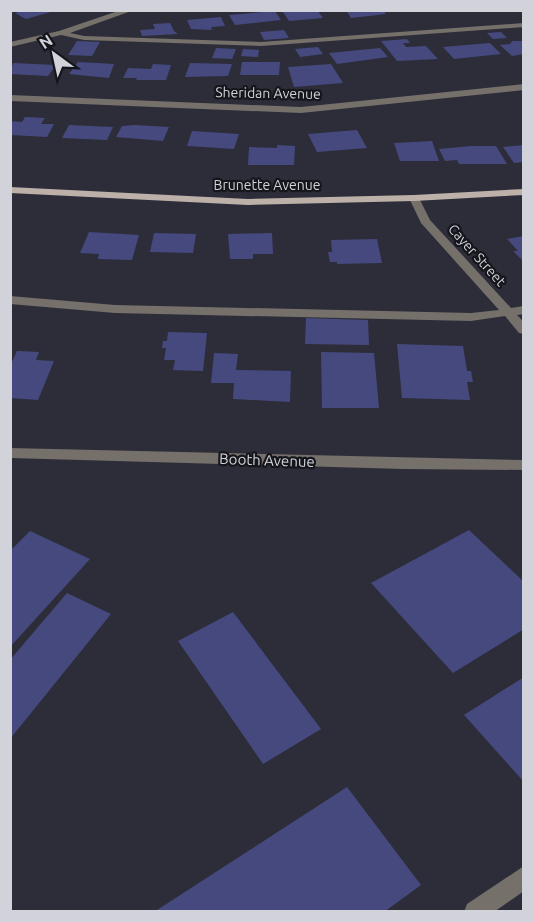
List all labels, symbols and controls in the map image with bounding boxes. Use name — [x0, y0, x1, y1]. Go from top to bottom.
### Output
north arrow — [24, 24, 84, 84]
text: N — [36, 31, 56, 52]
street label: Sheridan Avenue — [215, 84, 321, 102]
street label: Brunette Avenue — [214, 177, 321, 193]
street label: Cayer Street — [445, 221, 509, 290]
street label: Booth Avenue — [219, 450, 315, 470]

